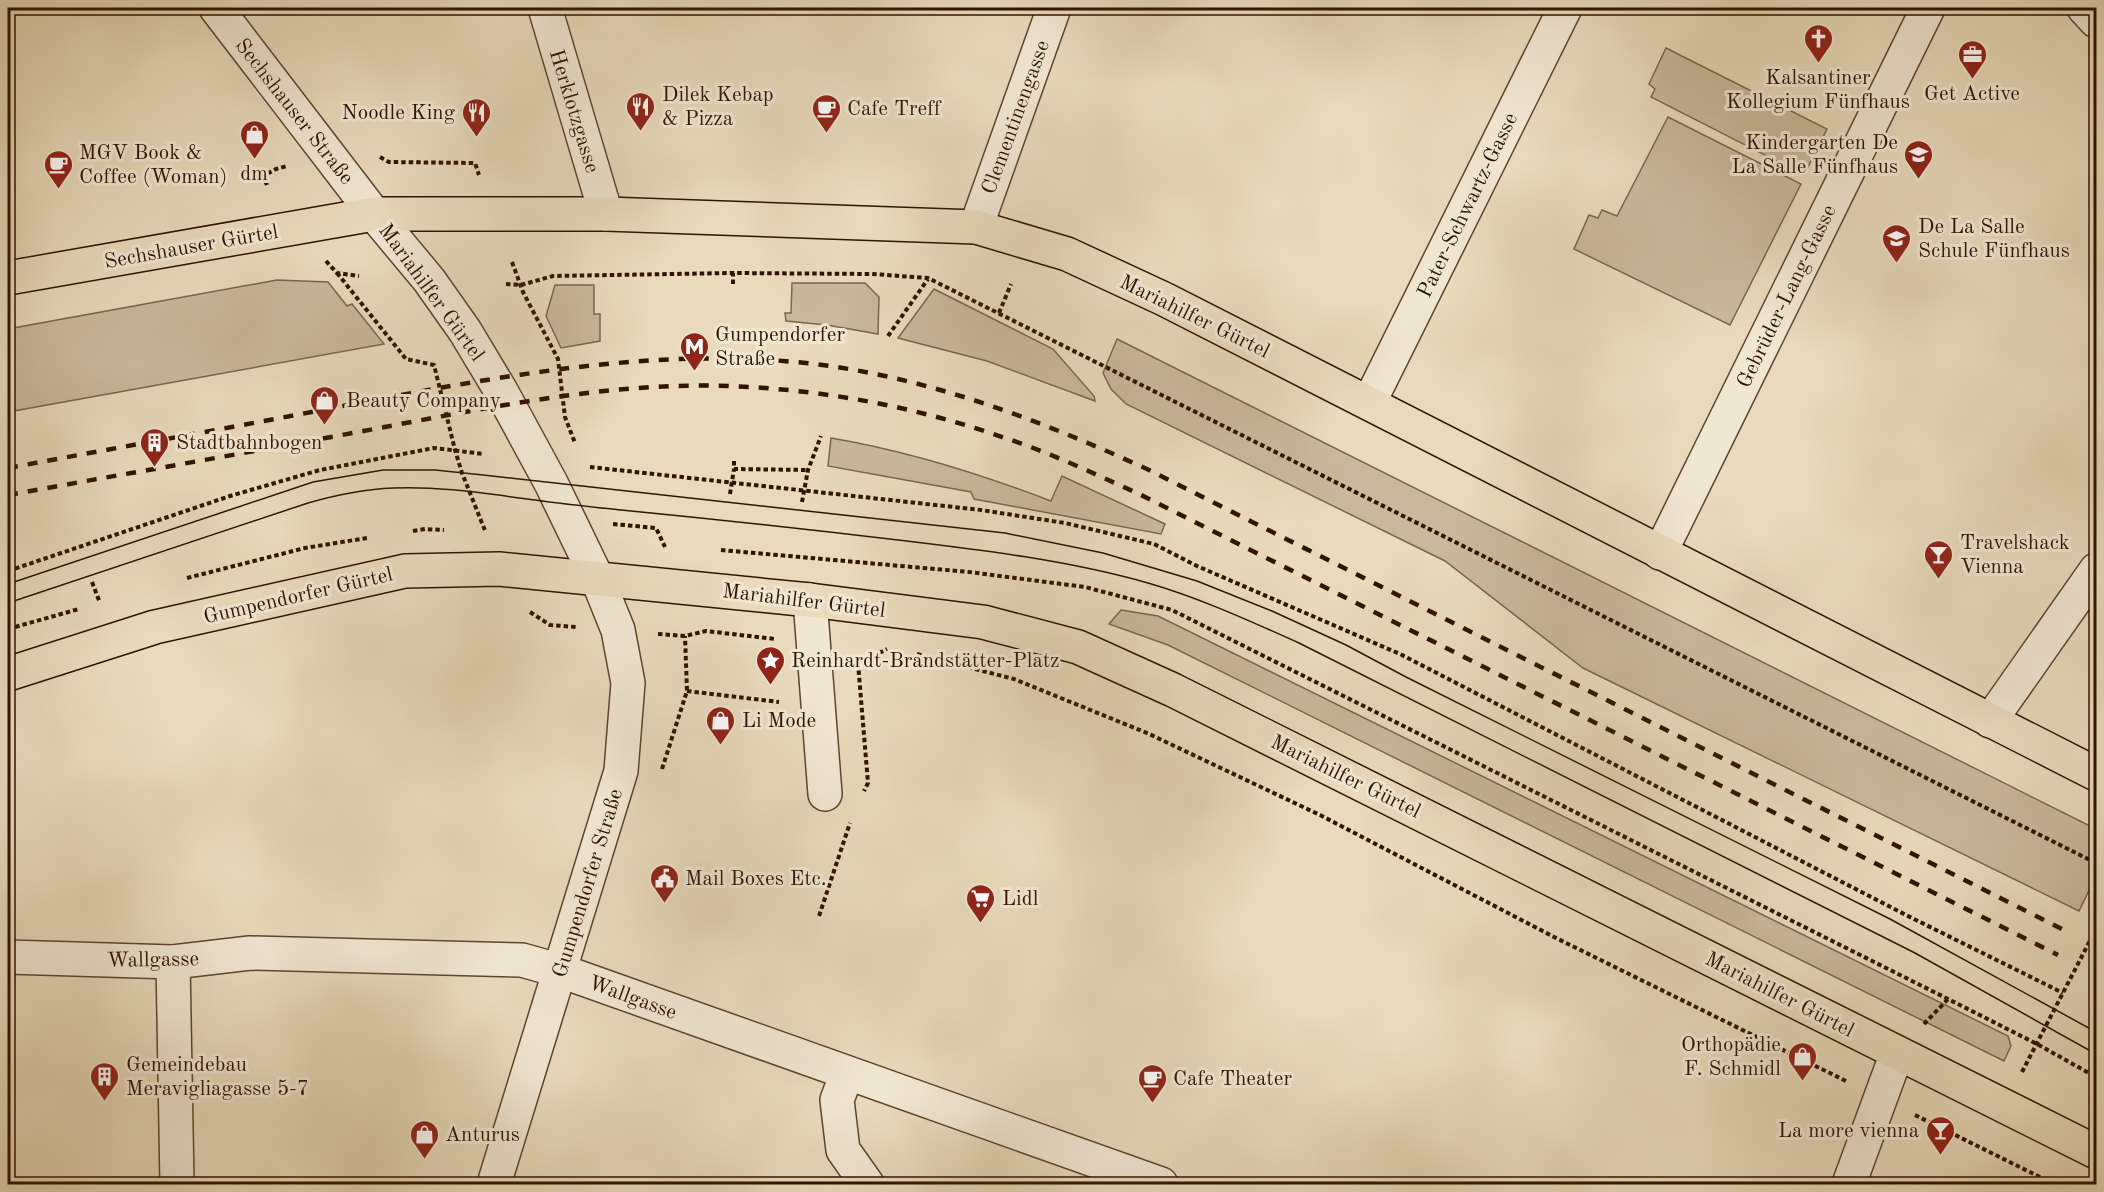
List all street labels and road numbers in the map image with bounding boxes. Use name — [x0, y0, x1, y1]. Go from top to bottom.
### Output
street label: Sechshauser Straße — [231, 35, 357, 189]
street label: Clementinengasse — [979, 38, 1054, 197]
street label: Herklotzgasse — [545, 47, 602, 176]
street label: Pater-Schwartz-Gasse — [1414, 110, 1522, 302]
street label: Gebrüder-Lang-Gasse — [1734, 202, 1841, 391]
street label: Mariahilfer Gürtel — [374, 220, 488, 366]
street label: Sechshauser Gürtel — [103, 222, 280, 273]
street label: Mariahilfer Gürtel — [1116, 272, 1273, 363]
street label: Gumpendorfer Gürtel — [202, 564, 395, 628]
street label: Mariahilfer Gürtel — [721, 581, 887, 622]
street label: Mariahilfer Gürtel — [1267, 732, 1424, 823]
street label: Gumpendorfer Straße — [550, 787, 627, 980]
street label: Wallgasse — [107, 949, 199, 972]
street label: Mariahilfer Gürtel — [1701, 949, 1857, 1042]
street label: Wallgasse — [586, 973, 679, 1024]

